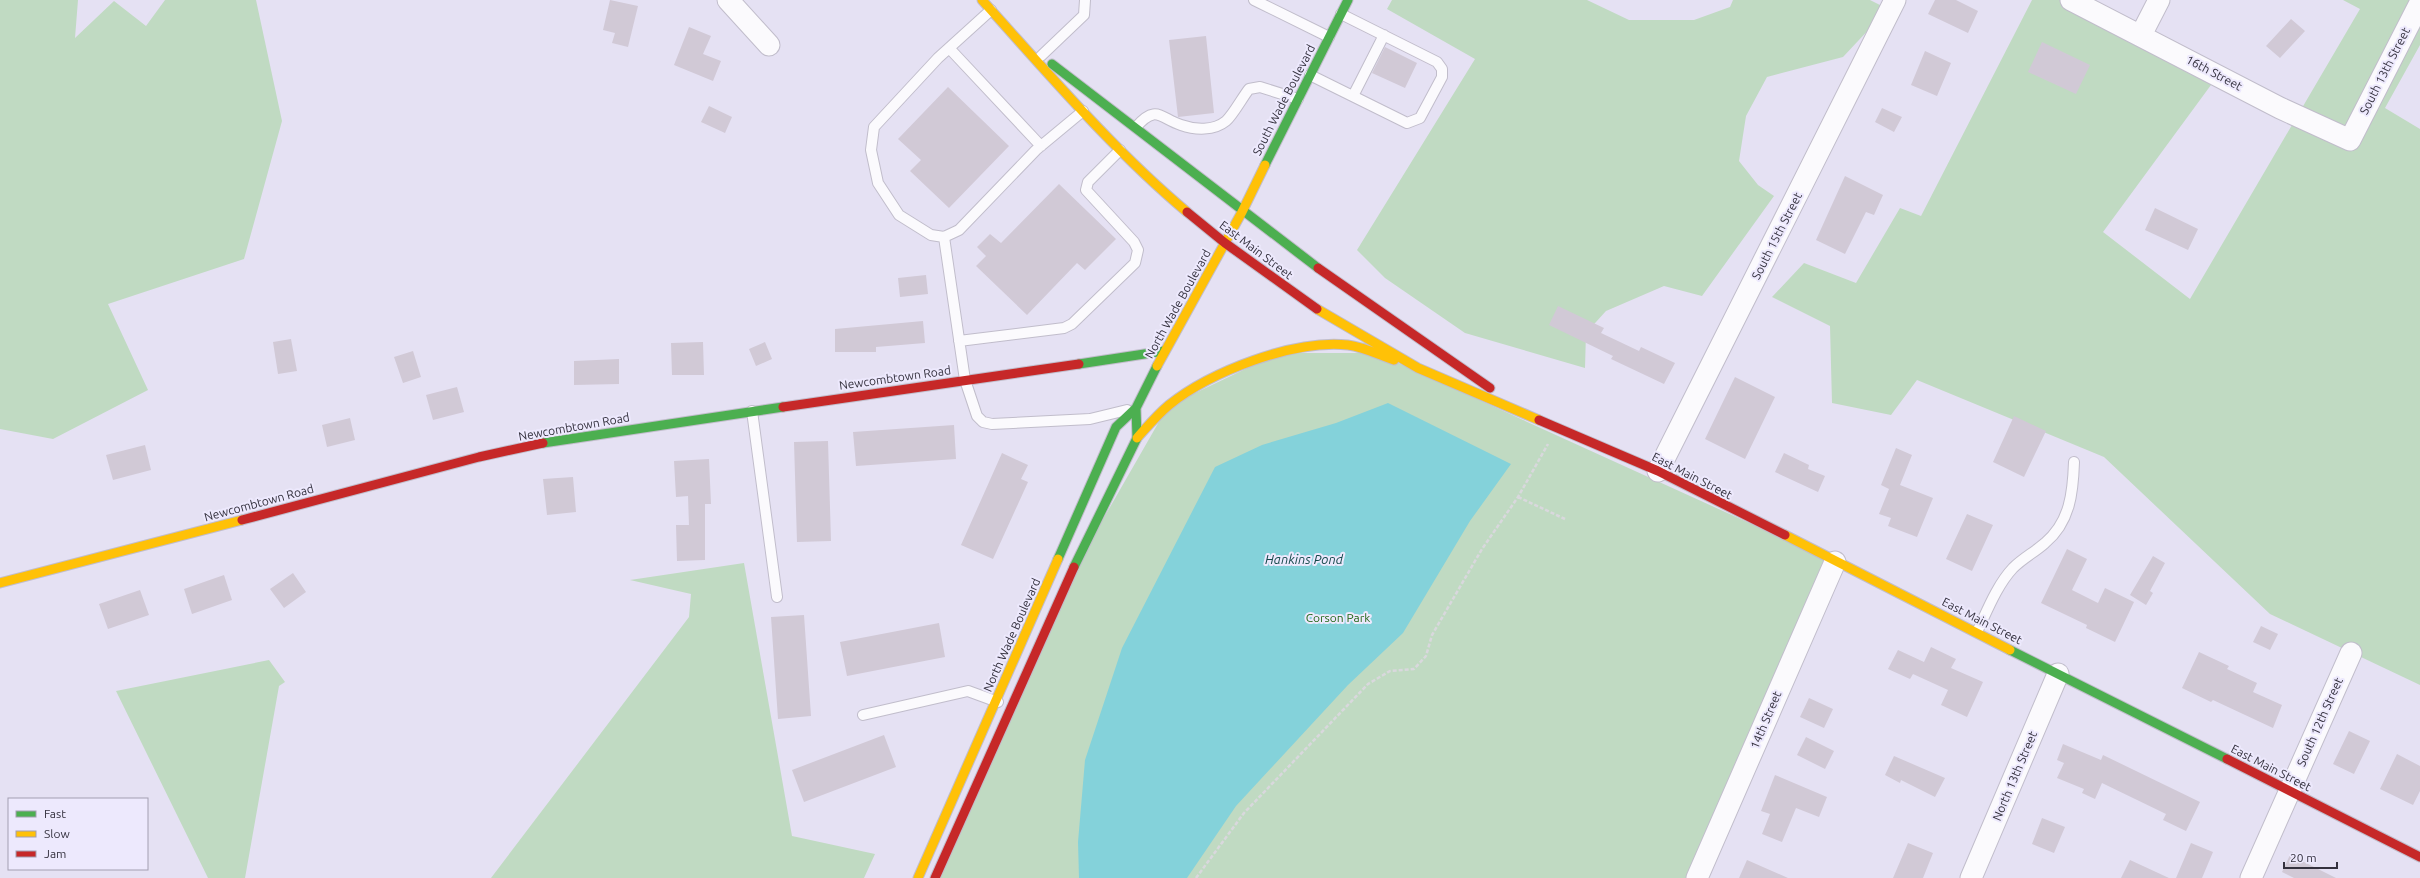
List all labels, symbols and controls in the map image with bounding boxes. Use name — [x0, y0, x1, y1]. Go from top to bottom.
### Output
street label: South 13th Street — [2357, 25, 2412, 116]
street label: South Wade Boulevard — [1250, 42, 1317, 157]
street label: 16th Street — [2184, 52, 2245, 93]
street label: South 15th Street — [1749, 190, 1804, 281]
street label: East Main Street — [1217, 218, 1296, 281]
street label: North Wade Boulevard — [1142, 247, 1213, 361]
street label: Newcombtown Road — [838, 363, 952, 392]
street label: Newcombtown Road — [517, 410, 631, 443]
street label: East Main Street — [1650, 450, 1735, 501]
street label: Newcombtown Road — [203, 482, 315, 523]
water label: Hankins Pond — [1265, 552, 1344, 566]
street label: North Wade Boulevard — [981, 576, 1042, 693]
street label: East Main Street — [1940, 595, 2025, 646]
park label: Corson Park — [1306, 611, 1370, 624]
street label: South 12th Street — [2294, 675, 2345, 768]
street label: 14th Street — [1748, 689, 1784, 751]
street label: North 13th Street — [1990, 729, 2039, 822]
street label: East Main Street — [2229, 742, 2314, 793]
legend — [8, 798, 148, 870]
text: Fast — [44, 807, 66, 820]
text: Slow — [44, 827, 70, 840]
scale bar — [2284, 844, 2337, 870]
text: Jam — [44, 847, 66, 860]
text: 20 m — [2290, 851, 2317, 864]

